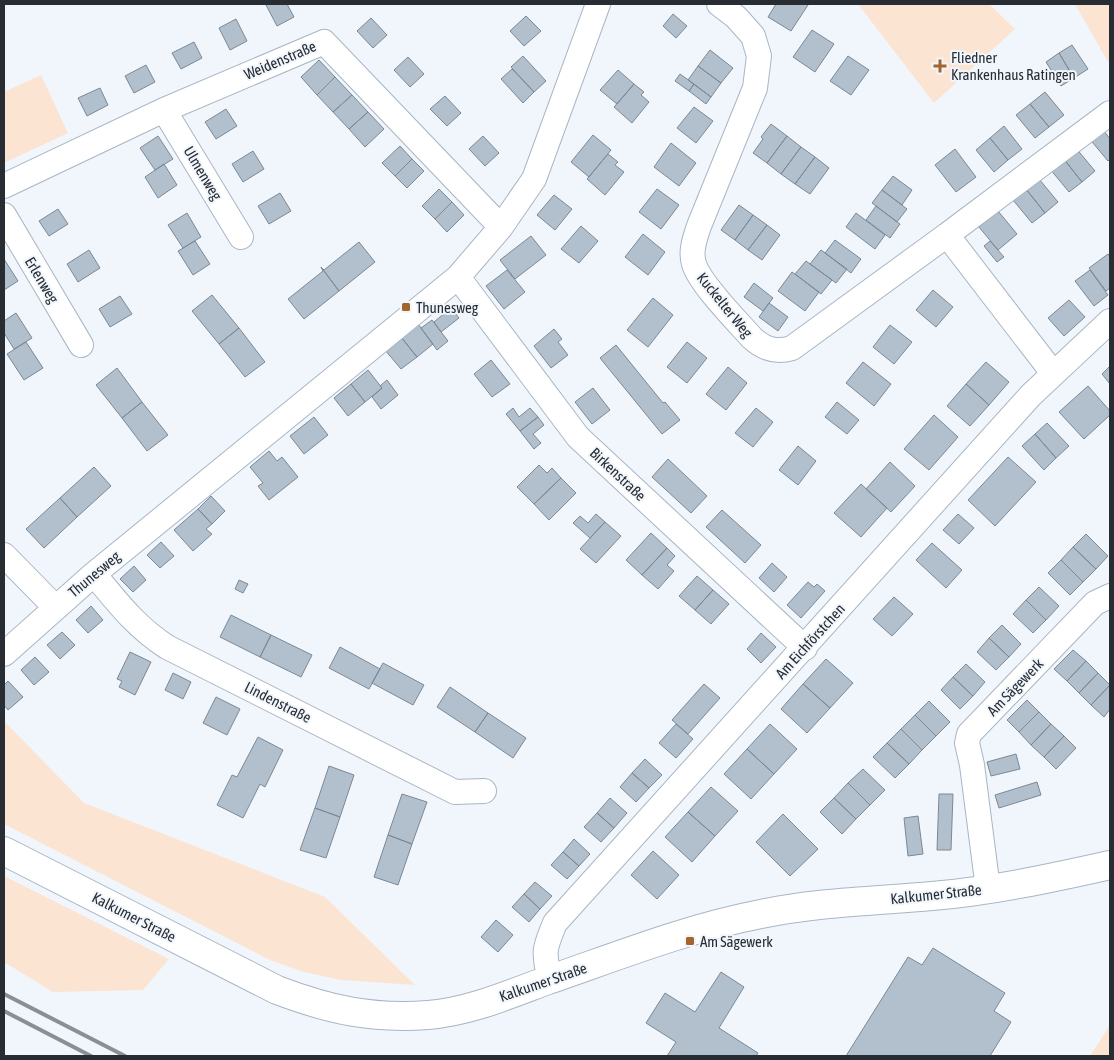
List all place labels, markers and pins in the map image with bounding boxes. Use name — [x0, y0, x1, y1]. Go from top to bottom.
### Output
place label: Fliedner Krankenhaus Ratingen — [951, 49, 1076, 83]
marker: Fliedner Krankenhaus Ratingen — [933, 59, 947, 73]
place label: Thunesweg — [416, 299, 479, 316]
marker: Thunesweg — [400, 301, 412, 313]
place label: Am Sägewerk — [700, 933, 773, 950]
marker: Am Sägewerk — [684, 935, 696, 947]

